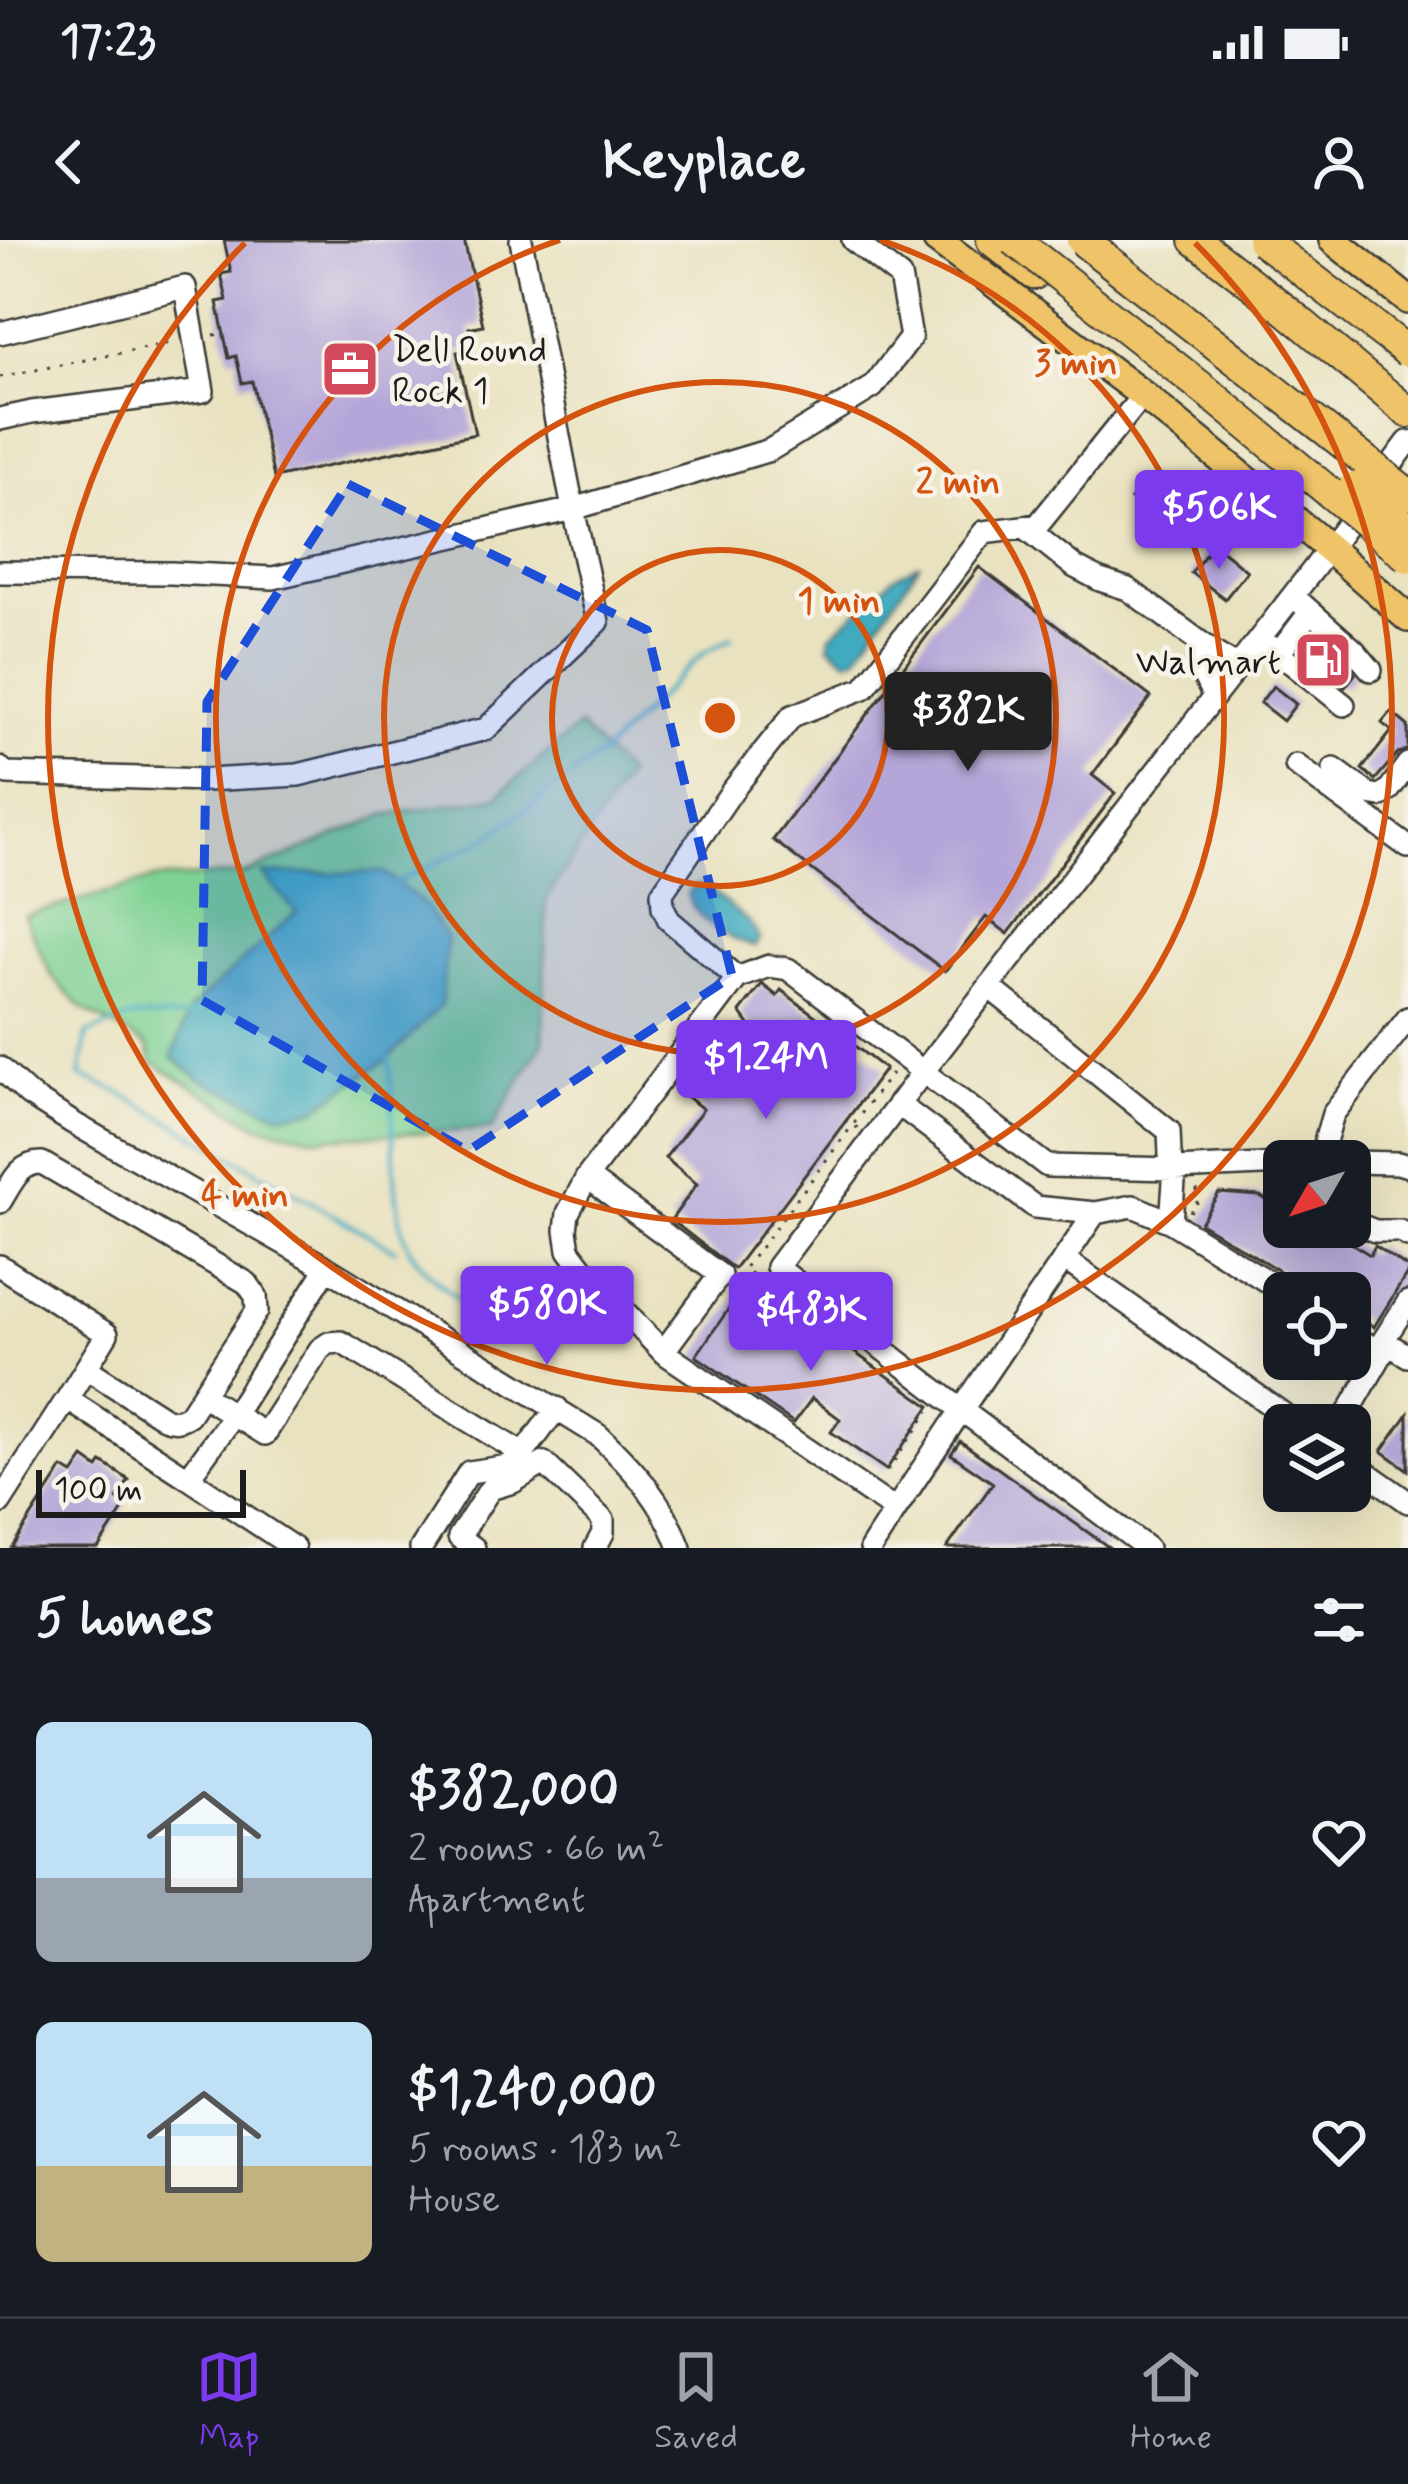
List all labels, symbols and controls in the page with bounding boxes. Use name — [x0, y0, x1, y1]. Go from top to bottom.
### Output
text: 17:23 — [60, 13, 156, 72]
text: Keyplace — [603, 127, 805, 198]
icon: back — [36, 129, 102, 195]
icon: person — [1306, 129, 1372, 195]
place label: Dell Round Rock 1 — [392, 328, 547, 416]
office icon: Dell Round Rock 1 — [319, 338, 381, 400]
text: 3 min — [1034, 341, 1118, 388]
text: 2 min — [916, 460, 1000, 507]
pin: $506K — [1135, 470, 1303, 572]
text: $506K — [1162, 483, 1276, 534]
text: 1 min — [798, 579, 880, 626]
fuel station icon: Walmart — [1292, 629, 1354, 691]
place label: Walmart — [1136, 640, 1281, 687]
pin: $382K — [884, 672, 1052, 774]
text: $382K — [912, 685, 1024, 736]
centre of rings — [699, 697, 741, 739]
pin: $1.24M — [668, 1020, 864, 1122]
text: $1.24M — [703, 1033, 829, 1084]
north arrow — [1263, 1140, 1371, 1248]
map controls — [1263, 1140, 1371, 1512]
text: 4 min — [201, 1173, 289, 1220]
pin: $580K — [463, 1266, 631, 1368]
pin: $483K — [727, 1272, 895, 1374]
button: locate — [1263, 1272, 1371, 1380]
text: $580K — [488, 1279, 606, 1330]
text: $483K — [756, 1285, 866, 1336]
button: layers — [1263, 1404, 1371, 1512]
scale bar — [36, 1464, 246, 1517]
text: 100 m — [54, 1469, 143, 1513]
text: 5 homes — [36, 1587, 214, 1653]
icon: filters — [1306, 1587, 1372, 1653]
text: $382,000 — [408, 1758, 619, 1824]
icon: home — [132, 1770, 276, 1914]
icon: heart — [1306, 1809, 1372, 1875]
text: 2 rooms · 66 m² — [408, 1824, 664, 1875]
text: Apartment — [408, 1875, 585, 1926]
text: $1,240,000 — [408, 2058, 657, 2124]
icon: home — [132, 2070, 276, 2214]
icon: heart — [1306, 2109, 1372, 2175]
text: 5 rooms · 183 m² — [408, 2124, 682, 2175]
text: House — [408, 2175, 500, 2226]
tab: Map — [196, 2344, 262, 2460]
tab: Saved — [654, 2344, 738, 2460]
tab: Home — [1130, 2344, 1212, 2460]

